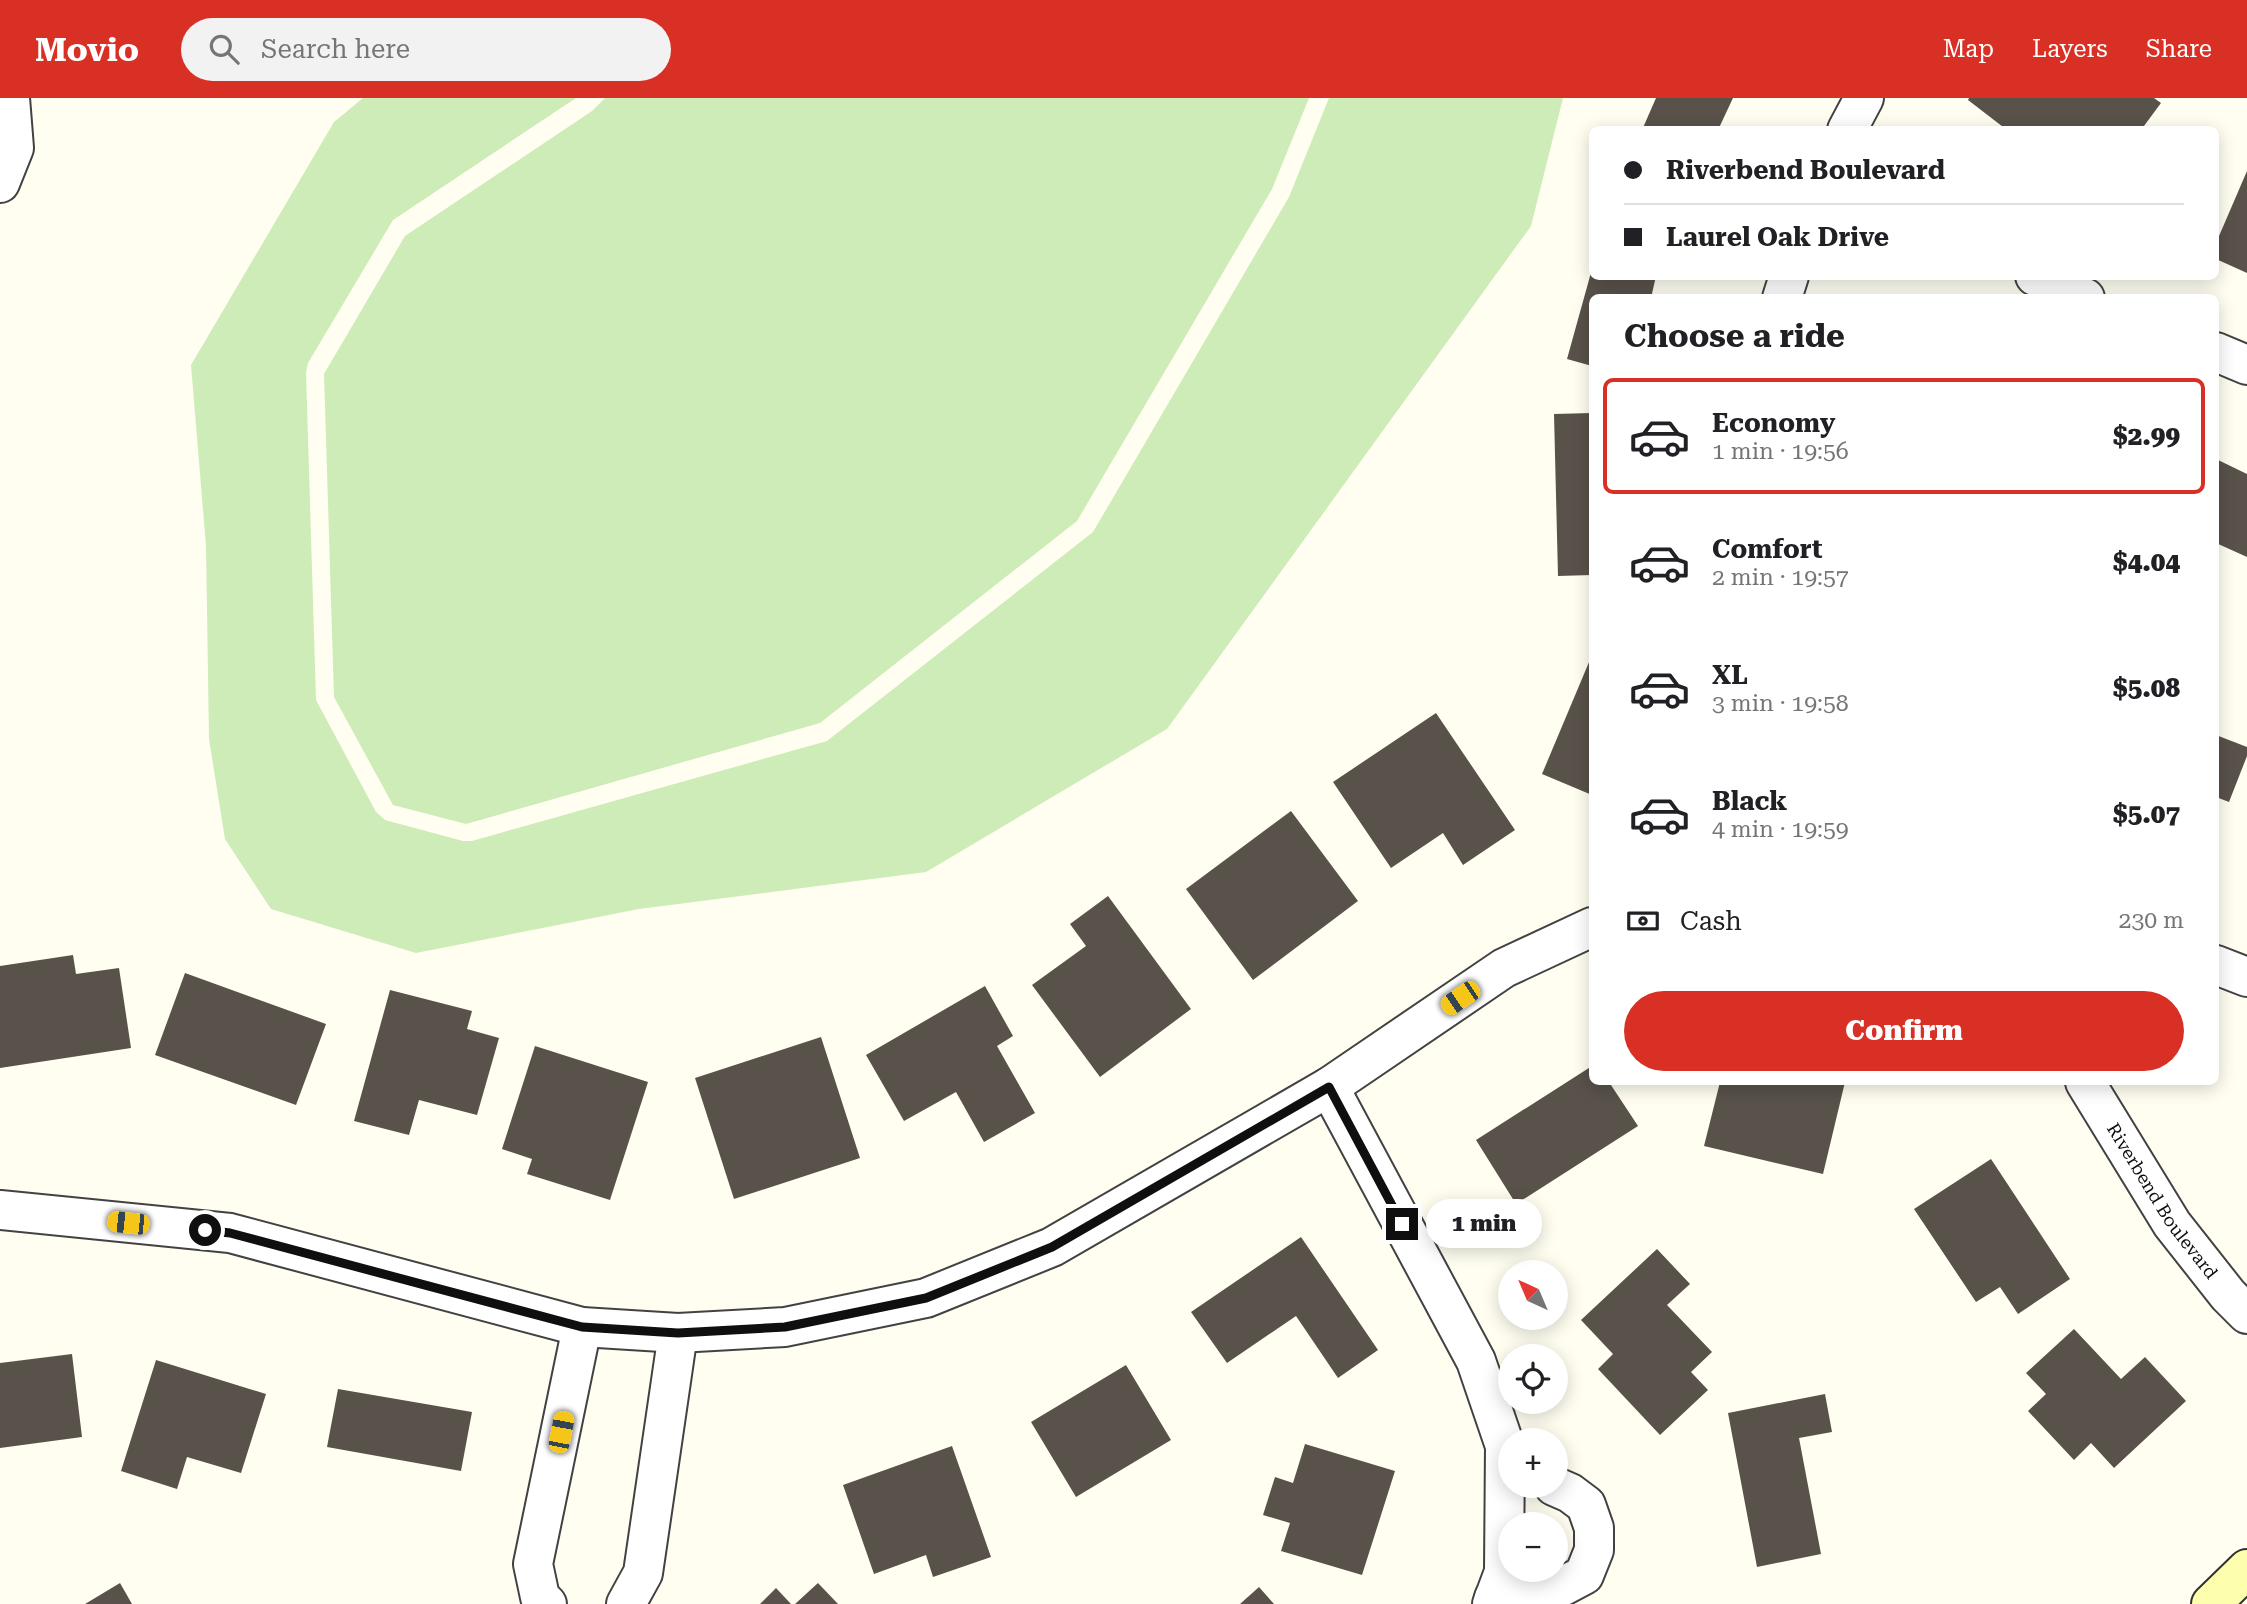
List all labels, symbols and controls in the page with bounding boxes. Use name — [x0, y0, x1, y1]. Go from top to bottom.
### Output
search box — [181, 18, 671, 81]
text: Movio — [35, 30, 139, 69]
icon: search — [205, 30, 243, 68]
text: Search here — [261, 34, 410, 64]
text: Map — [1943, 35, 1994, 63]
text: Layers — [2032, 35, 2108, 63]
text: Share — [2146, 35, 2212, 63]
text: Riverbend Boulevard — [1666, 155, 1945, 185]
text: Laurel Oak Drive — [1666, 222, 1889, 252]
text: Choose a ride — [1624, 317, 1845, 355]
icon: car — [1628, 405, 1691, 468]
text: Economy — [1712, 408, 1835, 438]
text: $2.99 — [2113, 421, 2180, 451]
text: 1 min · 19:56 — [1712, 438, 1849, 465]
icon: car — [1628, 531, 1691, 594]
text: Comfort — [1712, 534, 1822, 564]
text: $4.04 — [2113, 547, 2180, 577]
text: 2 min · 19:57 — [1712, 564, 1849, 591]
icon: car — [1628, 657, 1691, 720]
text: XL — [1712, 660, 1748, 690]
text: $5.08 — [2113, 673, 2180, 703]
text: 3 min · 19:58 — [1712, 690, 1849, 717]
icon: car — [1628, 783, 1691, 846]
text: Black — [1712, 786, 1787, 816]
text: $5.07 — [2113, 799, 2180, 829]
text: 4 min · 19:59 — [1712, 816, 1849, 843]
icon: cash — [1624, 902, 1662, 940]
text: Cash — [1680, 906, 1742, 936]
text: 230 m — [2119, 907, 2184, 934]
car — [1437, 978, 1484, 1018]
button: Confirm — [1624, 991, 2184, 1071]
street label: Riverbend Boulevard — [2103, 1119, 2222, 1283]
callout: 1 min — [1426, 1200, 1542, 1248]
route end — [1386, 1208, 1418, 1240]
car — [107, 1210, 150, 1236]
text: 1 min — [1452, 1210, 1516, 1237]
route start — [189, 1214, 221, 1246]
north arrow — [1498, 1260, 1568, 1330]
map controls — [1498, 1260, 1568, 1582]
button: locate — [1498, 1344, 1568, 1414]
car — [547, 1409, 576, 1455]
button: + — [1498, 1428, 1568, 1498]
button: − — [1498, 1512, 1568, 1582]

